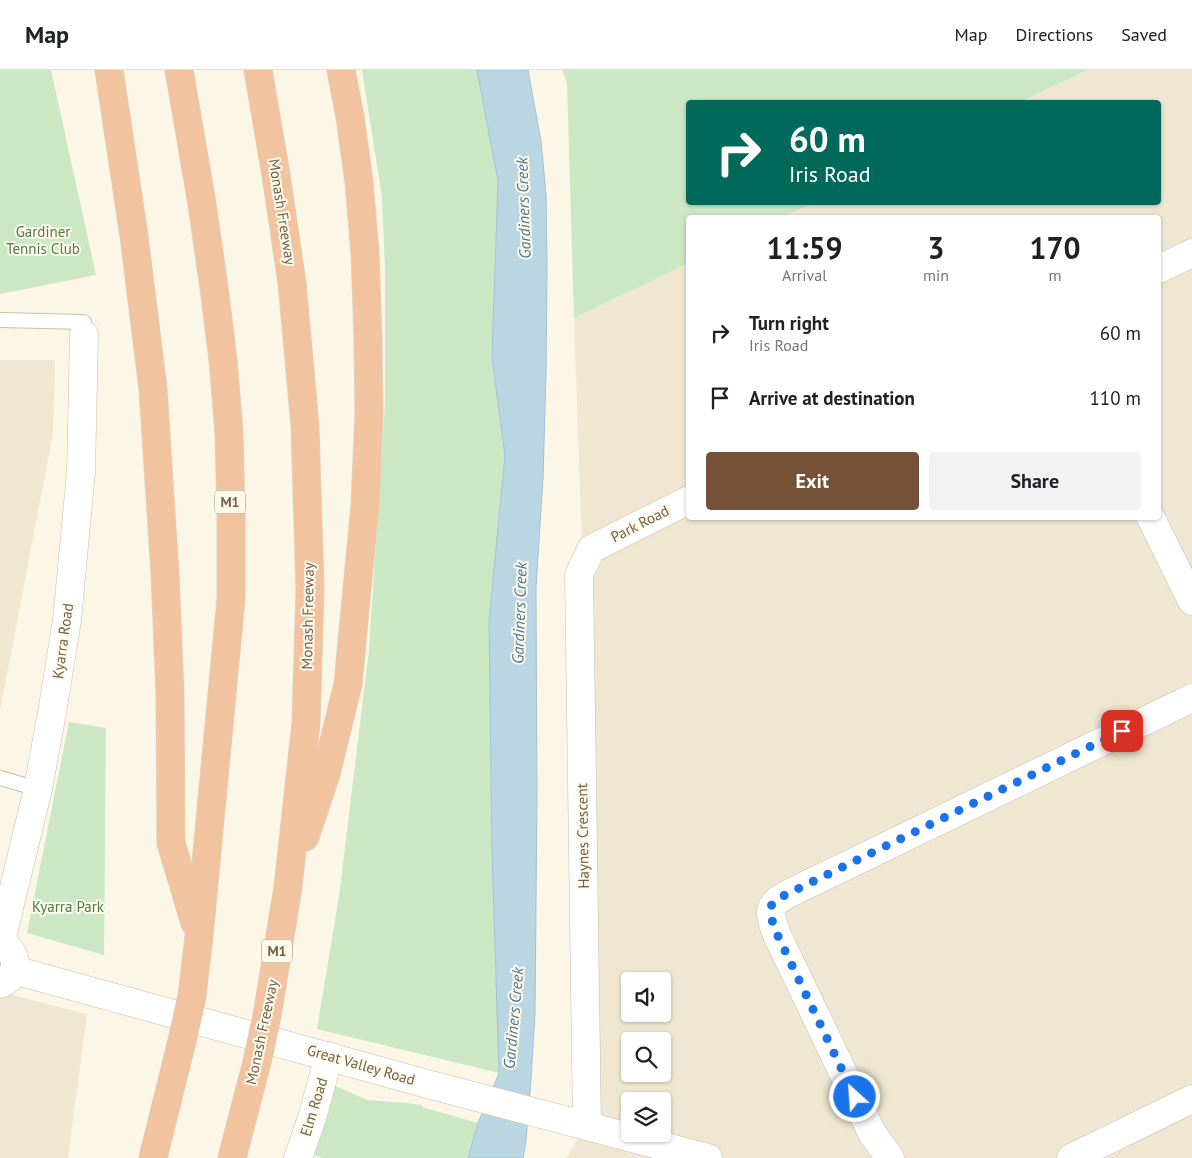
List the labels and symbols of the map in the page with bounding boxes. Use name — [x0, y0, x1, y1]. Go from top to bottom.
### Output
water label: Gardiners Creek — [511, 156, 535, 259]
street label: Monash Freeway — [265, 157, 300, 266]
park label: Gardiner Tennis Club — [6, 222, 80, 258]
road number: M1 — [215, 491, 245, 514]
street label: Park Road — [607, 501, 672, 546]
water label: Gardiners Creek — [507, 561, 531, 664]
street label: Monash Freeway — [297, 562, 318, 670]
street label: Kyarra Road — [48, 602, 77, 680]
pin — [1101, 710, 1143, 752]
street label: Haynes Crescent — [572, 783, 593, 889]
park label: Kyarra Park — [32, 897, 105, 916]
road number: M1 — [262, 939, 292, 962]
water label: Gardiners Creek — [499, 966, 527, 1070]
street label: Monash Freeway — [241, 977, 282, 1086]
street label: Great Valley Road — [305, 1040, 417, 1089]
position arrow — [828, 1070, 880, 1122]
street label: Elm Road — [296, 1075, 331, 1138]

